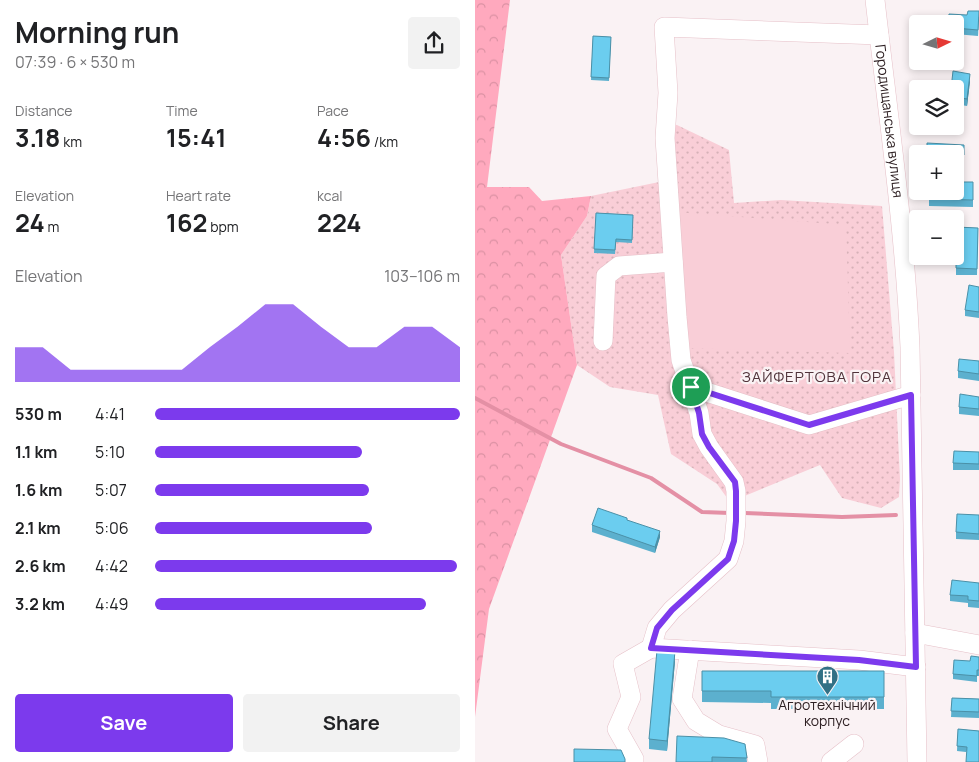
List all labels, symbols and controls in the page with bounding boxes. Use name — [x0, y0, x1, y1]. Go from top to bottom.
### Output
text: Morning run — [15, 13, 179, 51]
north arrow — [909, 15, 964, 70]
map controls — [909, 15, 964, 265]
button: share — [408, 17, 460, 69]
street label: Городищанська вулиця — [871, 43, 908, 199]
text: 07:39 · 6 × 530 m — [15, 51, 135, 73]
button: layers — [909, 80, 964, 135]
text: Distance — [15, 101, 72, 120]
text: Time — [166, 101, 198, 120]
text: Pace — [317, 101, 349, 120]
text: 3.18 — [15, 120, 60, 155]
text: 15:41 — [166, 120, 226, 155]
text: 4:56 — [317, 120, 371, 155]
text: km — [60, 132, 82, 151]
text: /km — [371, 132, 398, 151]
button: + — [909, 145, 964, 200]
text: Elevation — [15, 186, 74, 205]
text: Heart rate — [166, 186, 231, 205]
text: kcal — [317, 186, 343, 205]
text: 24 — [15, 205, 45, 240]
text: 162 — [166, 205, 207, 240]
text: 224 — [317, 205, 362, 240]
button: − — [909, 210, 964, 265]
text: m — [45, 217, 59, 236]
text: bpm — [207, 217, 239, 236]
text: Elevation — [15, 265, 83, 287]
text: 103–106 m — [384, 265, 460, 287]
pin — [670, 366, 712, 408]
district label: ЗАЙФЕРТОВА ГОРА — [742, 366, 892, 387]
icon: arrive — [677, 373, 705, 401]
text: 530 m — [15, 403, 62, 425]
text: 4:41 — [95, 403, 125, 425]
text: 1.1 km — [15, 441, 58, 463]
text: 5:10 — [95, 441, 125, 463]
text: 1.6 km — [15, 479, 62, 501]
text: 5:07 — [95, 479, 127, 501]
text: 2.1 km — [15, 517, 61, 539]
text: 5:06 — [95, 517, 129, 539]
text: 2.6 km — [15, 555, 66, 577]
text: 4:42 — [95, 555, 128, 577]
text: 3.2 km — [15, 593, 65, 615]
text: 4:49 — [95, 593, 128, 615]
building icon: Агротехнічний корпус — [815, 665, 839, 696]
button: Save — [15, 694, 233, 752]
button: Share — [243, 694, 460, 752]
place label: Агротехнічний корпус — [778, 695, 876, 730]

